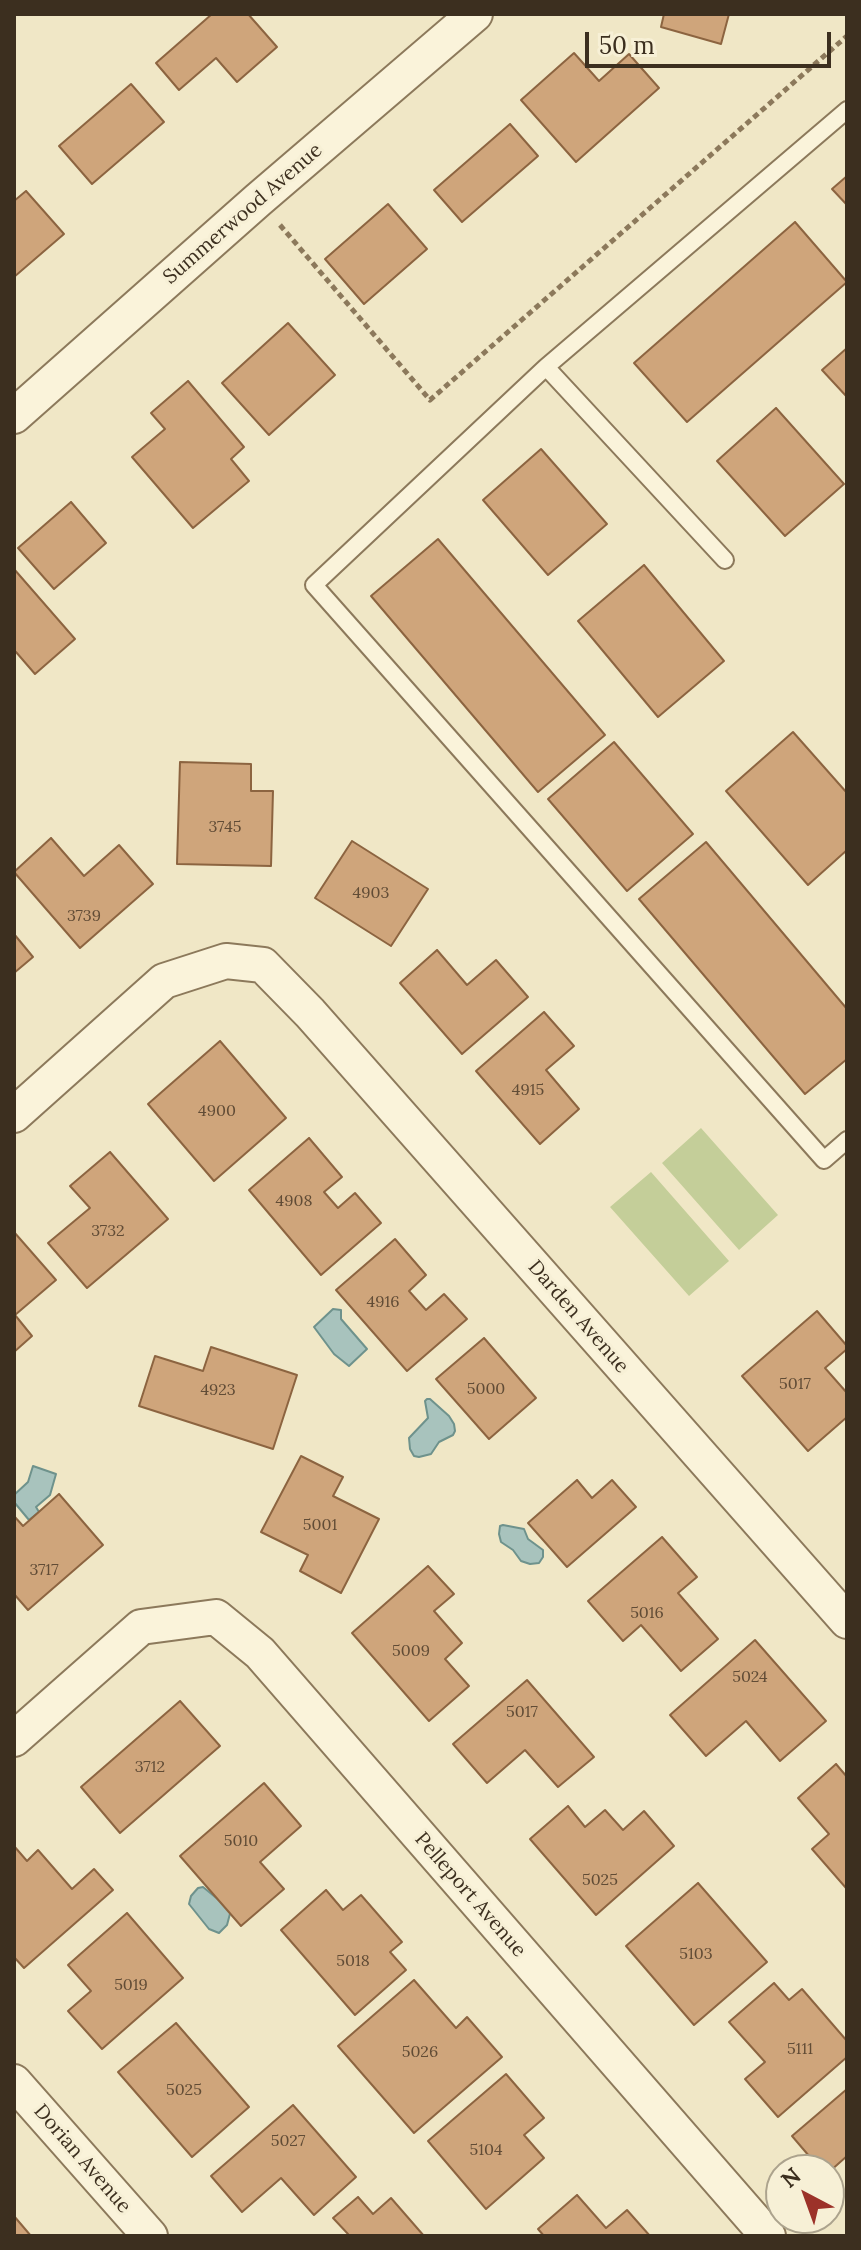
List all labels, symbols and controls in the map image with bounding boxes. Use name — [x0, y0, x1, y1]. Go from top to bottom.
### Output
scale bar — [589, 16, 835, 66]
text: 50 m — [599, 30, 655, 61]
street label: Summerwood Avenue — [159, 138, 327, 290]
house number: 3745 — [208, 817, 242, 837]
house number: 4903 — [353, 883, 389, 903]
house number: 3739 — [67, 906, 101, 926]
house number: 4915 — [512, 1080, 544, 1100]
house number: 4900 — [198, 1101, 236, 1121]
house number: 4908 — [276, 1191, 312, 1211]
house number: 3732 — [91, 1221, 125, 1241]
street label: Darden Avenue — [522, 1256, 634, 1378]
house number: 4916 — [367, 1292, 399, 1312]
house number: 5017 — [779, 1374, 811, 1394]
house number: 5000 — [467, 1379, 505, 1399]
house number: 4923 — [200, 1380, 236, 1400]
house number: 5001 — [303, 1515, 337, 1535]
house number: 3717 — [29, 1560, 59, 1580]
house number: 5016 — [630, 1603, 664, 1623]
house number: 5009 — [392, 1641, 430, 1661]
house number: 5024 — [732, 1667, 768, 1687]
house number: 5017 — [506, 1702, 538, 1722]
house number: 3712 — [135, 1757, 165, 1777]
street label: Pelleport Avenue — [409, 1828, 531, 1962]
house number: 5010 — [224, 1831, 258, 1851]
house number: 5025 — [582, 1870, 618, 1890]
house number: 5103 — [679, 1944, 713, 1964]
house number: 5018 — [336, 1951, 370, 1971]
house number: 5019 — [114, 1975, 148, 1995]
house number: 5111 — [787, 2039, 813, 2059]
house number: 5026 — [402, 2042, 438, 2062]
house number: 5025 — [166, 2080, 202, 2100]
street label: Dorian Avenue — [28, 2100, 136, 2218]
house number: 5027 — [271, 2131, 305, 2151]
house number: 5104 — [469, 2140, 503, 2160]
north arrow — [765, 2154, 845, 2234]
text: N — [775, 2161, 806, 2194]

